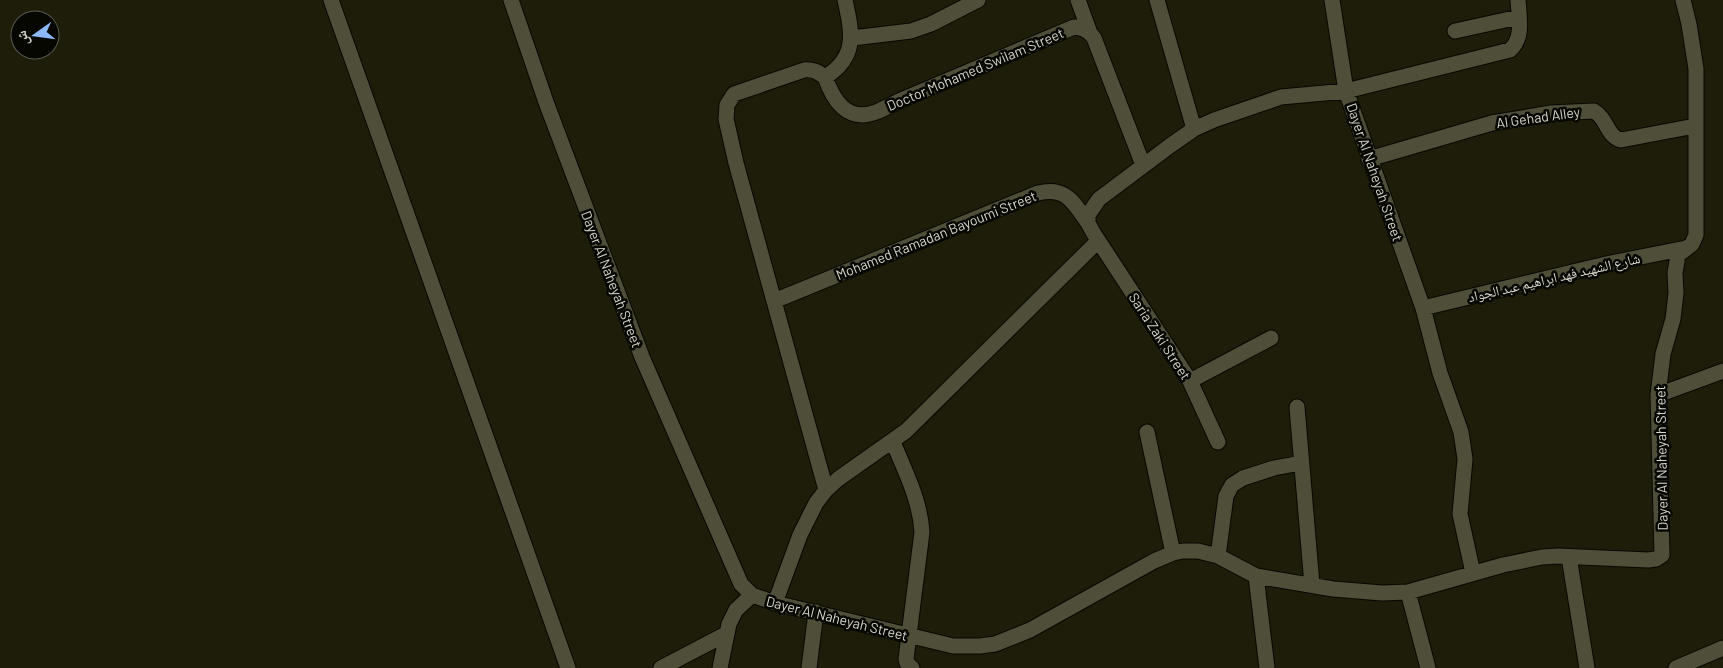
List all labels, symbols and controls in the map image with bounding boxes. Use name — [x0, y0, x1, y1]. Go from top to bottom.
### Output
north arrow — [10, 10, 60, 60]
street label: Doctor Mohamed Swilam Street — [884, 24, 1066, 114]
text: ش — [12, 29, 33, 48]
street label: Dayer Al Naheyah Street — [1343, 101, 1407, 243]
street label: Al Gehad Alley — [1495, 103, 1581, 131]
street label: Mohamed Ramadan Bayoumi Street — [833, 187, 1039, 283]
street label: Dayer Al Naheyah Street — [578, 208, 646, 350]
street label: شارع الشهيد فهد ابراهيم عبد الجواد — [1466, 249, 1642, 307]
street label: Saria Zaki Street — [1126, 289, 1194, 383]
street label: Dayer Al Naheyah Street — [1651, 385, 1671, 531]
street label: Dayer Al Naheyah Street — [765, 592, 909, 644]

